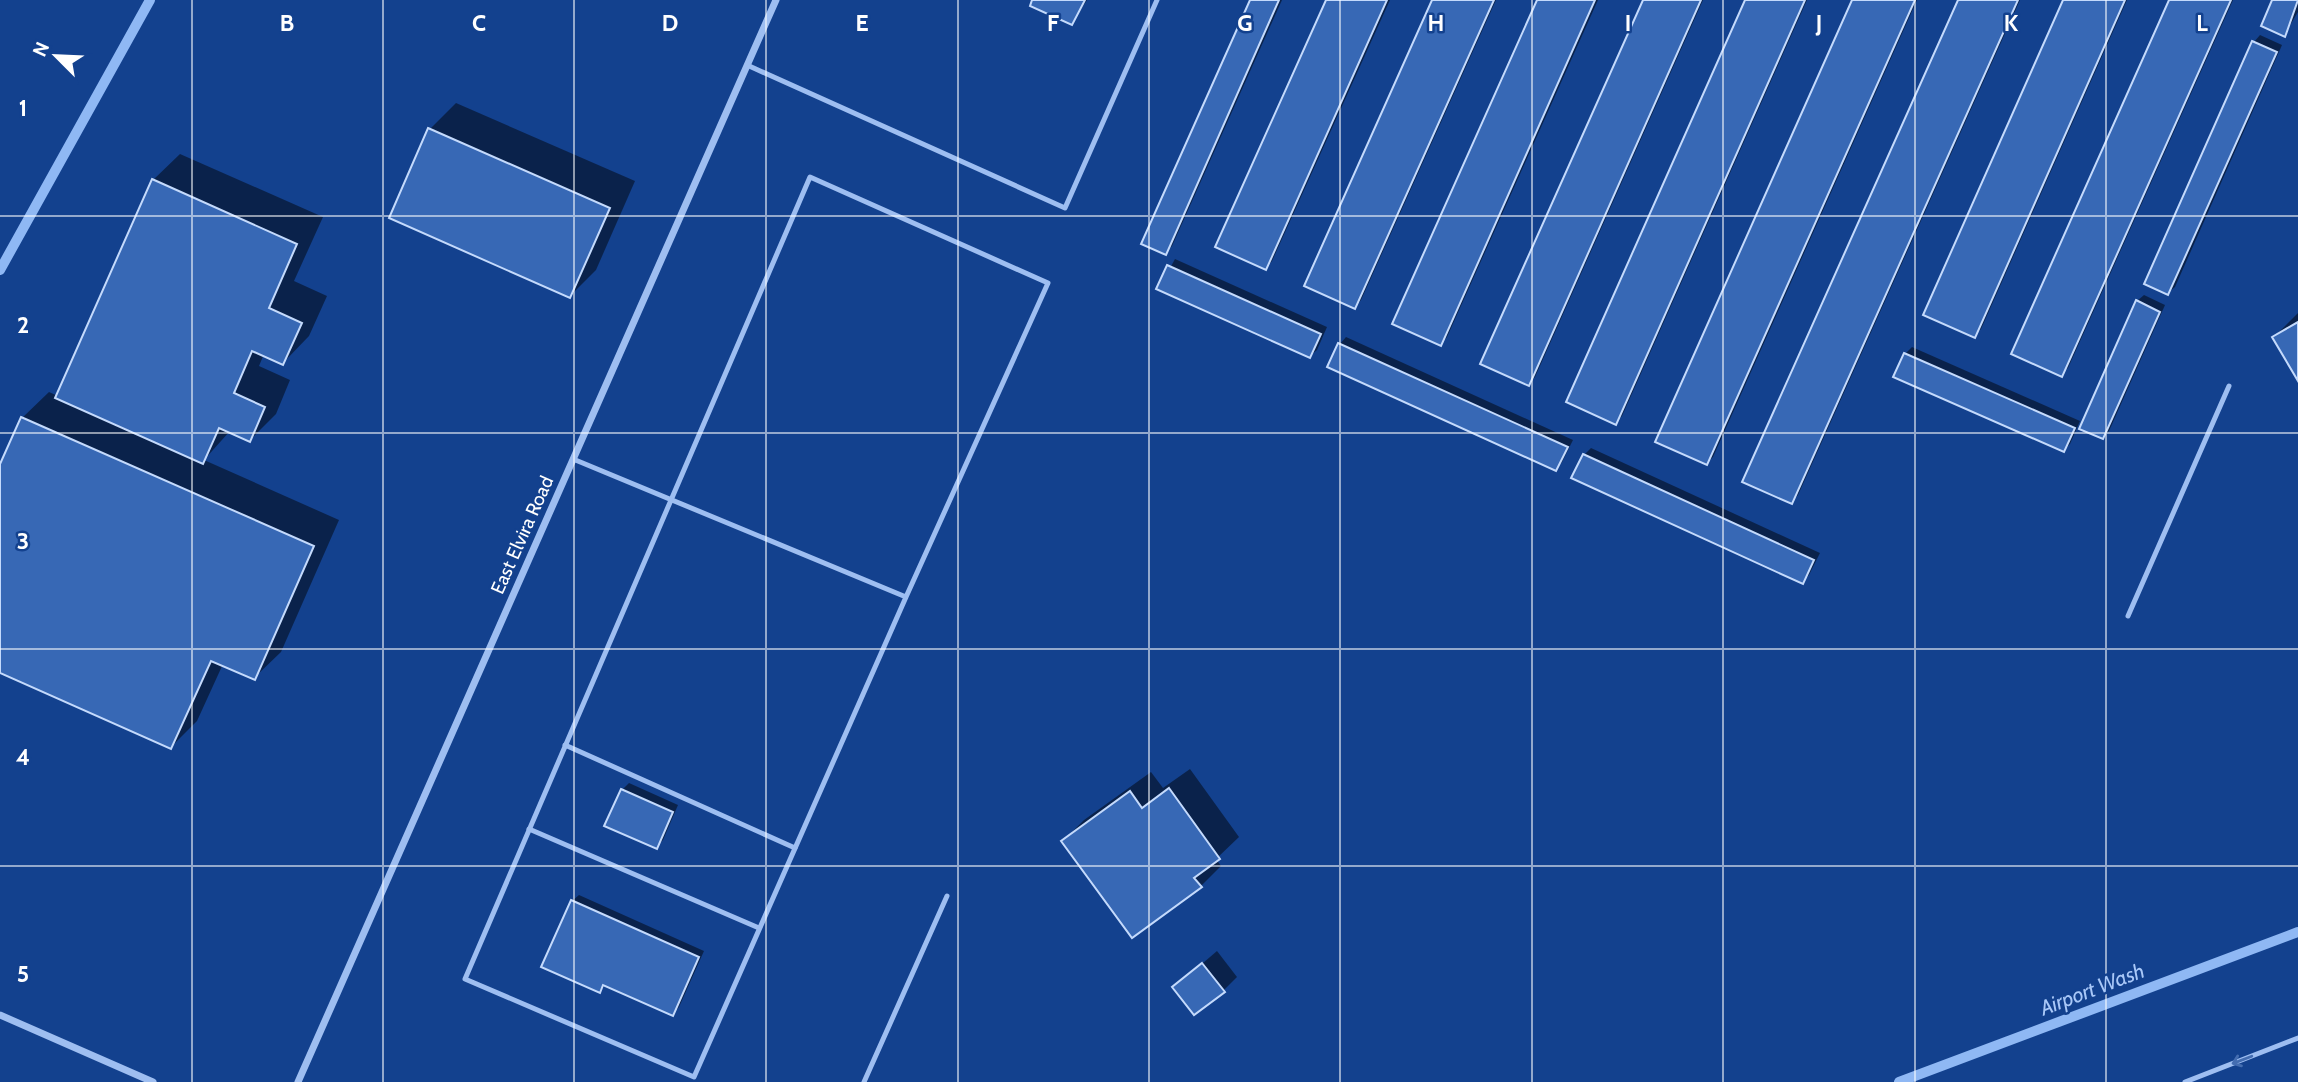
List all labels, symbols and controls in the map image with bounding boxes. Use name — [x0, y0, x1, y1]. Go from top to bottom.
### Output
text: B — [280, 9, 294, 37]
text: C — [472, 9, 486, 37]
text: D — [662, 9, 678, 37]
text: E — [855, 9, 869, 37]
text: F — [1047, 9, 1059, 37]
text: G — [1237, 9, 1253, 37]
text: H — [1428, 9, 1444, 37]
text: I — [1625, 9, 1631, 37]
text: J — [1815, 9, 1822, 37]
text: K — [2004, 9, 2019, 37]
text: L — [2196, 9, 2208, 37]
north arrow — [21, 21, 91, 91]
text: N — [28, 38, 54, 60]
text: 1 — [19, 94, 27, 122]
text: 2 — [17, 311, 29, 339]
street label: East Elvira Road — [486, 472, 558, 598]
text: 3 — [17, 527, 29, 555]
text: 4 — [16, 743, 30, 771]
water label: Airport Wash — [2035, 958, 2148, 1021]
text: 5 — [17, 960, 29, 988]
one-way arrow — [2231, 1054, 2253, 1067]

